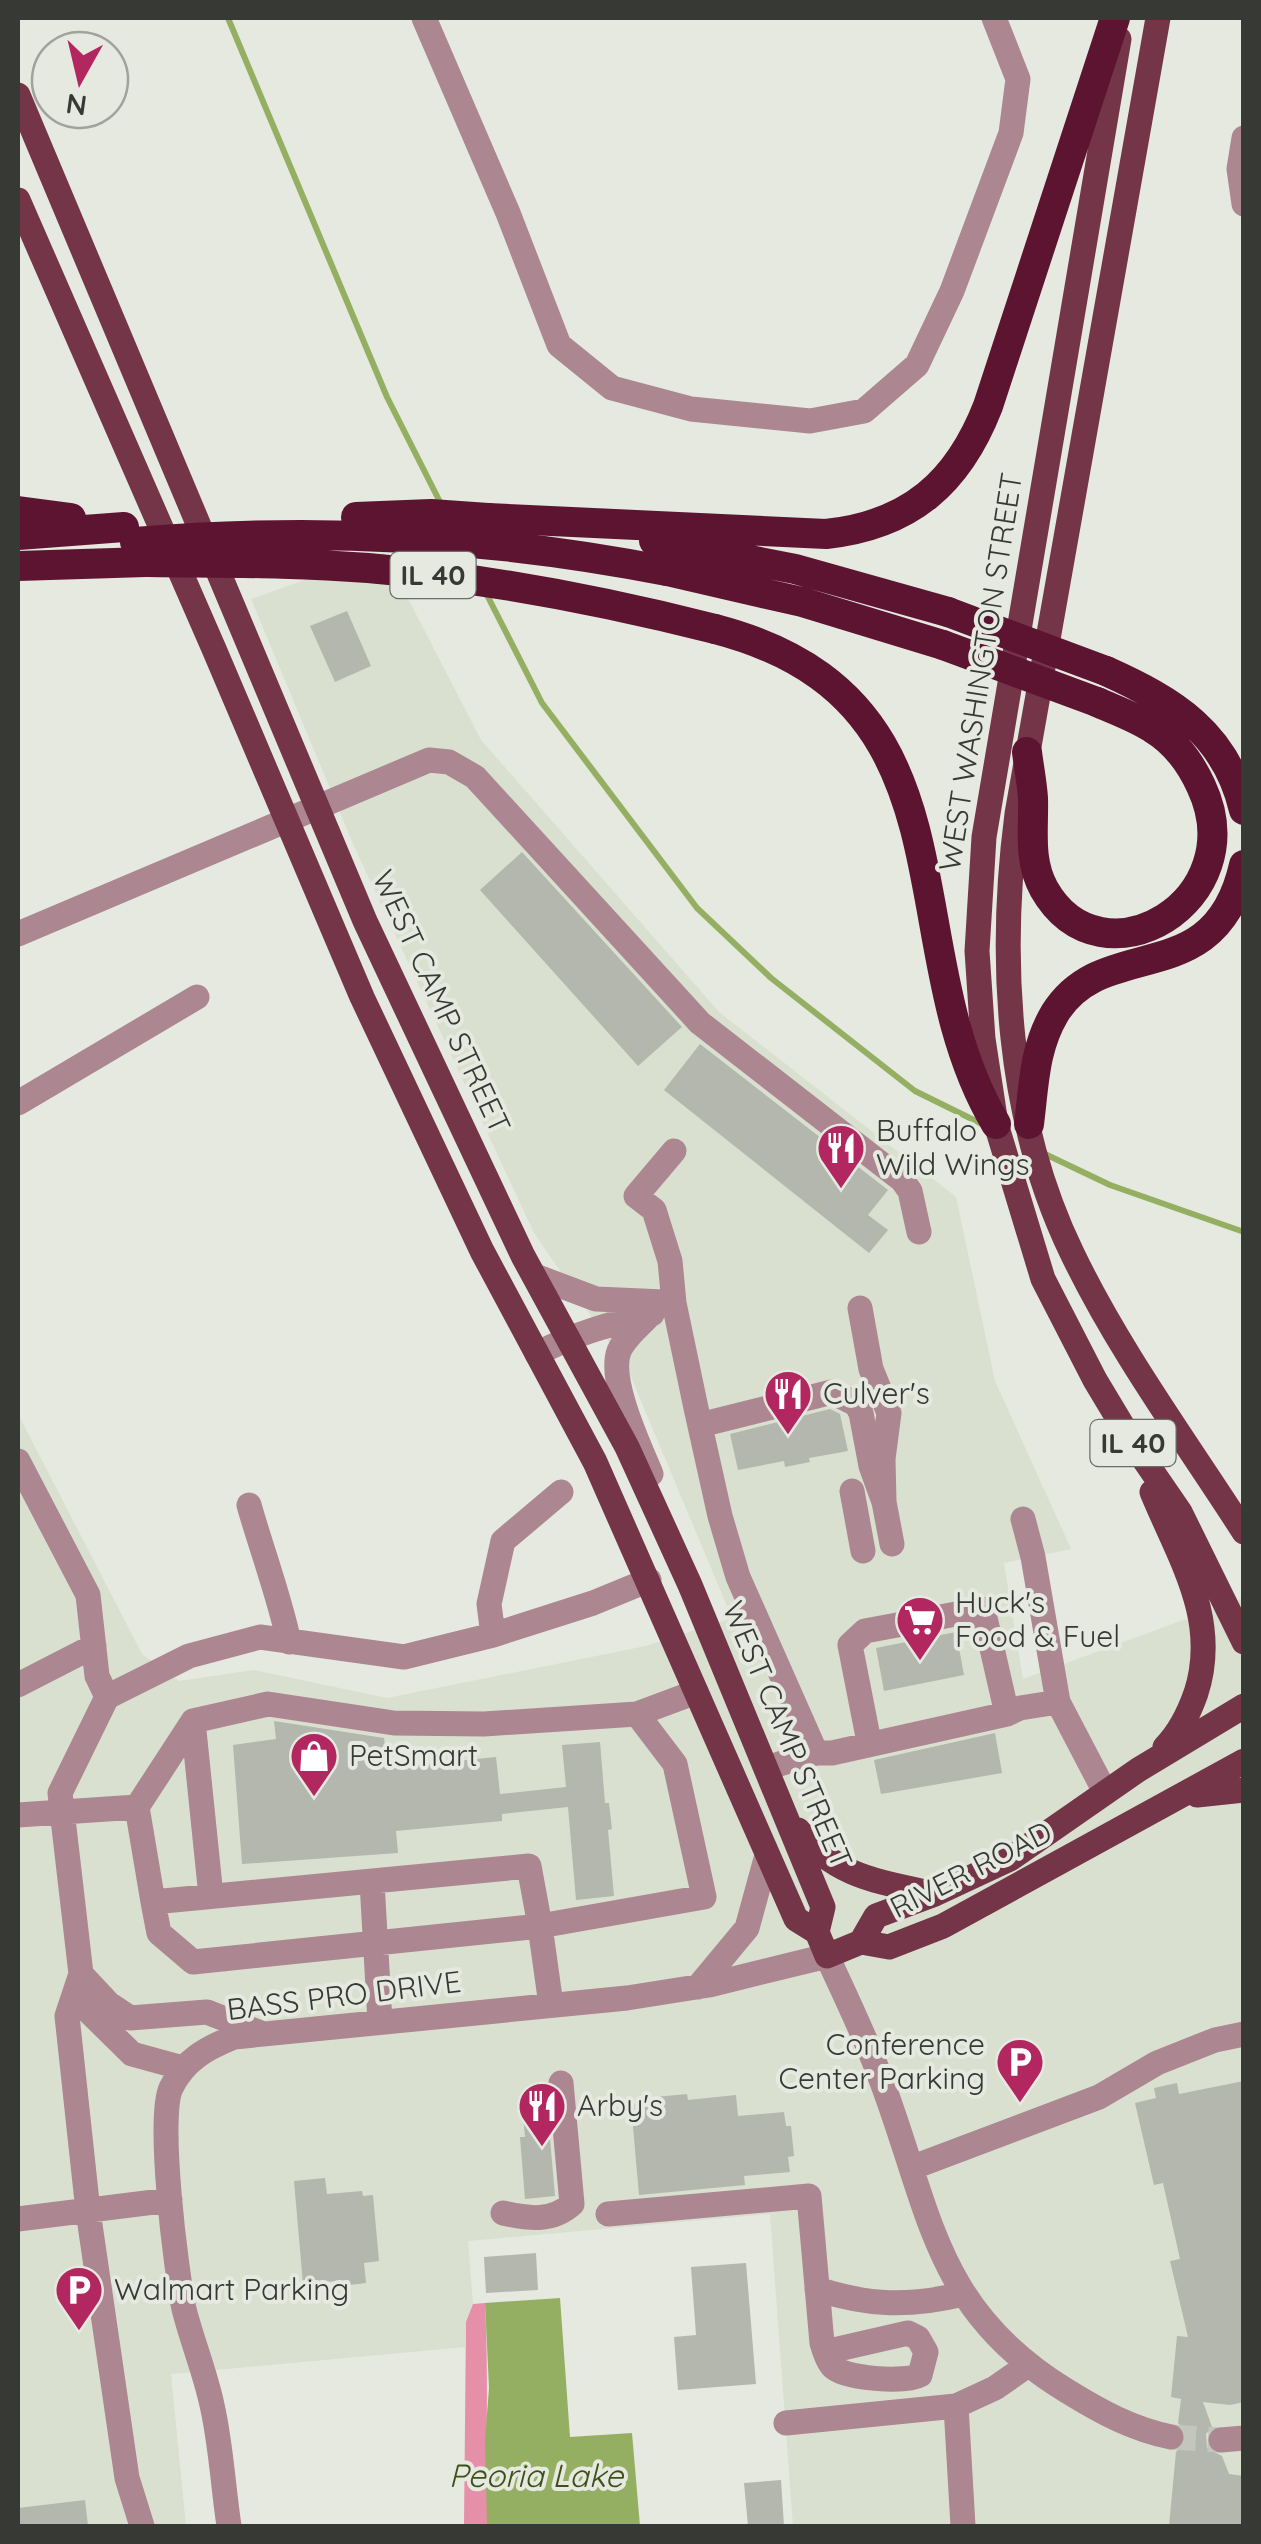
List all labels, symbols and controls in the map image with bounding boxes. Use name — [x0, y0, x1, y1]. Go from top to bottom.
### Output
north arrow — [30, 30, 130, 130]
text: N — [64, 86, 89, 124]
street label: WEST WASHINGTON STREET — [930, 470, 1030, 874]
road number: IL 40 — [390, 552, 476, 598]
street label: WEST CAMP STREET — [364, 864, 520, 1139]
place label: Buffalo Wild Wings — [876, 1111, 1030, 1183]
restaurant icon: Buffalo Wild Wings — [815, 1122, 867, 1190]
restaurant icon: Culver's — [762, 1368, 814, 1436]
place label: Culver's — [823, 1374, 930, 1412]
road number: IL 40 — [1090, 1420, 1176, 1466]
place label: Huck's Food & Fuel — [955, 1583, 1120, 1655]
supermarket icon: Huck's Food & Fuel — [894, 1594, 946, 1662]
street label: WEST CAMP STREET — [714, 1595, 861, 1874]
shop icon: PetSmart — [288, 1730, 340, 1798]
place label: PetSmart — [349, 1736, 478, 1774]
street label: RIVER ROAD — [883, 1812, 1058, 1926]
street label: BASS PRO DRIVE — [225, 1962, 463, 2028]
place label: Conference Center Parking — [778, 2025, 985, 2097]
parking icon: Conference Center Parking — [994, 2036, 1046, 2104]
restaurant icon: Arby's — [516, 2080, 568, 2148]
place label: Arby's — [577, 2086, 663, 2124]
parking icon: Walmart Parking — [53, 2264, 105, 2332]
place label: Walmart Parking — [114, 2270, 349, 2308]
water label: Peoria Lake — [449, 2455, 625, 2495]

